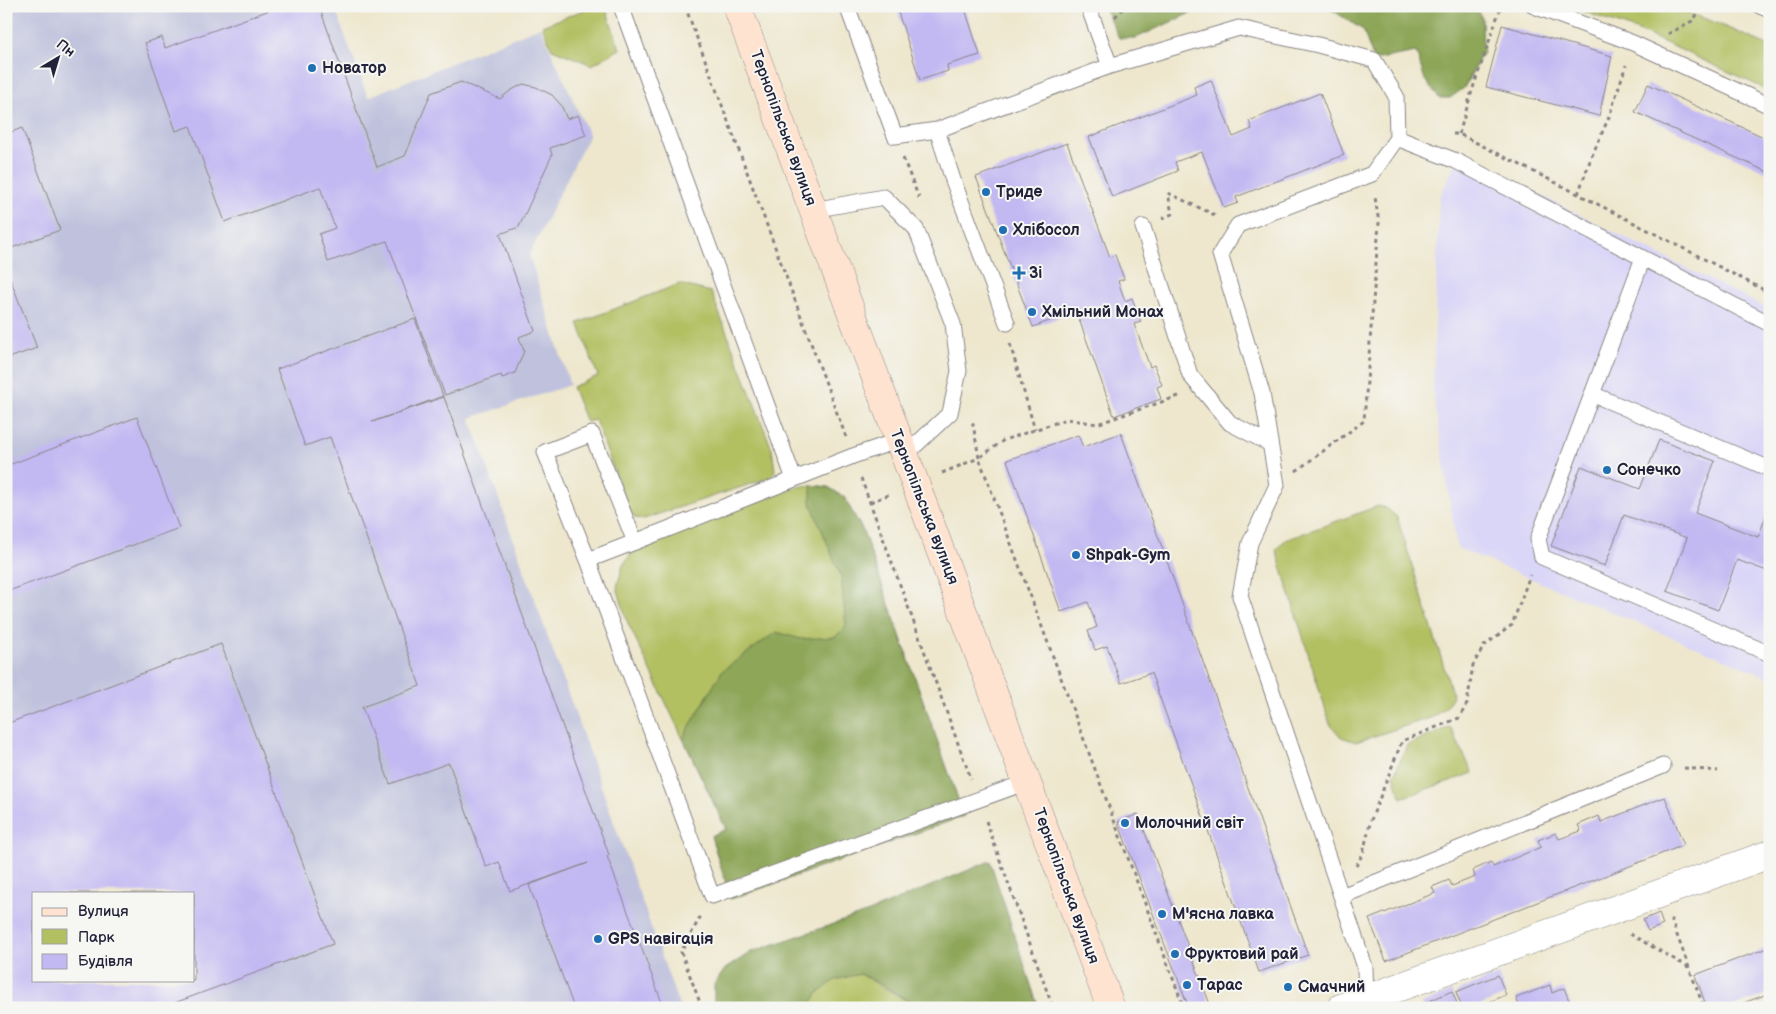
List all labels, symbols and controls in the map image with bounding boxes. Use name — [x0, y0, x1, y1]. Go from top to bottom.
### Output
north arrow — [32, 32, 82, 82]
text: Пн — [53, 36, 78, 61]
street label: Тернопільська вулиця — [746, 47, 820, 209]
place label: Новатор — [322, 59, 387, 78]
marker: Новатор — [306, 62, 318, 74]
place label: Триде — [996, 183, 1043, 202]
marker: Триде — [980, 186, 992, 198]
place label: Хлібосол — [1012, 221, 1080, 240]
marker: Хлібосол — [997, 224, 1009, 236]
place label: 3і — [1029, 264, 1042, 283]
marker: 3і — [1013, 267, 1025, 279]
place label: Хмільний Монах — [1041, 303, 1164, 322]
marker: Хмільний Монах — [1026, 306, 1038, 318]
street label: Тернопільська вулиця — [886, 427, 962, 587]
place label: Сонечко — [1617, 461, 1681, 480]
marker: Сонечко — [1601, 464, 1613, 476]
place label: Shpak-Gym — [1086, 546, 1170, 565]
marker: Shpak-Gym — [1070, 549, 1082, 561]
street label: Тернопільська вулиця — [1029, 805, 1103, 967]
place label: Молочний світ — [1135, 814, 1244, 833]
marker: Молочний світ — [1119, 817, 1131, 829]
legend — [32, 892, 195, 982]
text: Вулиця — [78, 902, 129, 921]
place label: М'ясна лавка — [1172, 905, 1275, 924]
marker: М'ясна лавка — [1156, 908, 1168, 920]
text: Парк — [78, 928, 115, 947]
place label: GPS навігація — [608, 930, 714, 949]
marker: GPS навігація — [592, 933, 604, 945]
place label: Фруктовий рай — [1185, 945, 1298, 964]
marker: Фруктовий рай — [1169, 948, 1181, 960]
text: Будівля — [78, 952, 133, 971]
place label: Тарас — [1197, 976, 1243, 995]
place label: Смачний — [1298, 978, 1365, 997]
marker: Тарас — [1181, 979, 1193, 991]
marker: Смачний — [1282, 981, 1294, 993]

